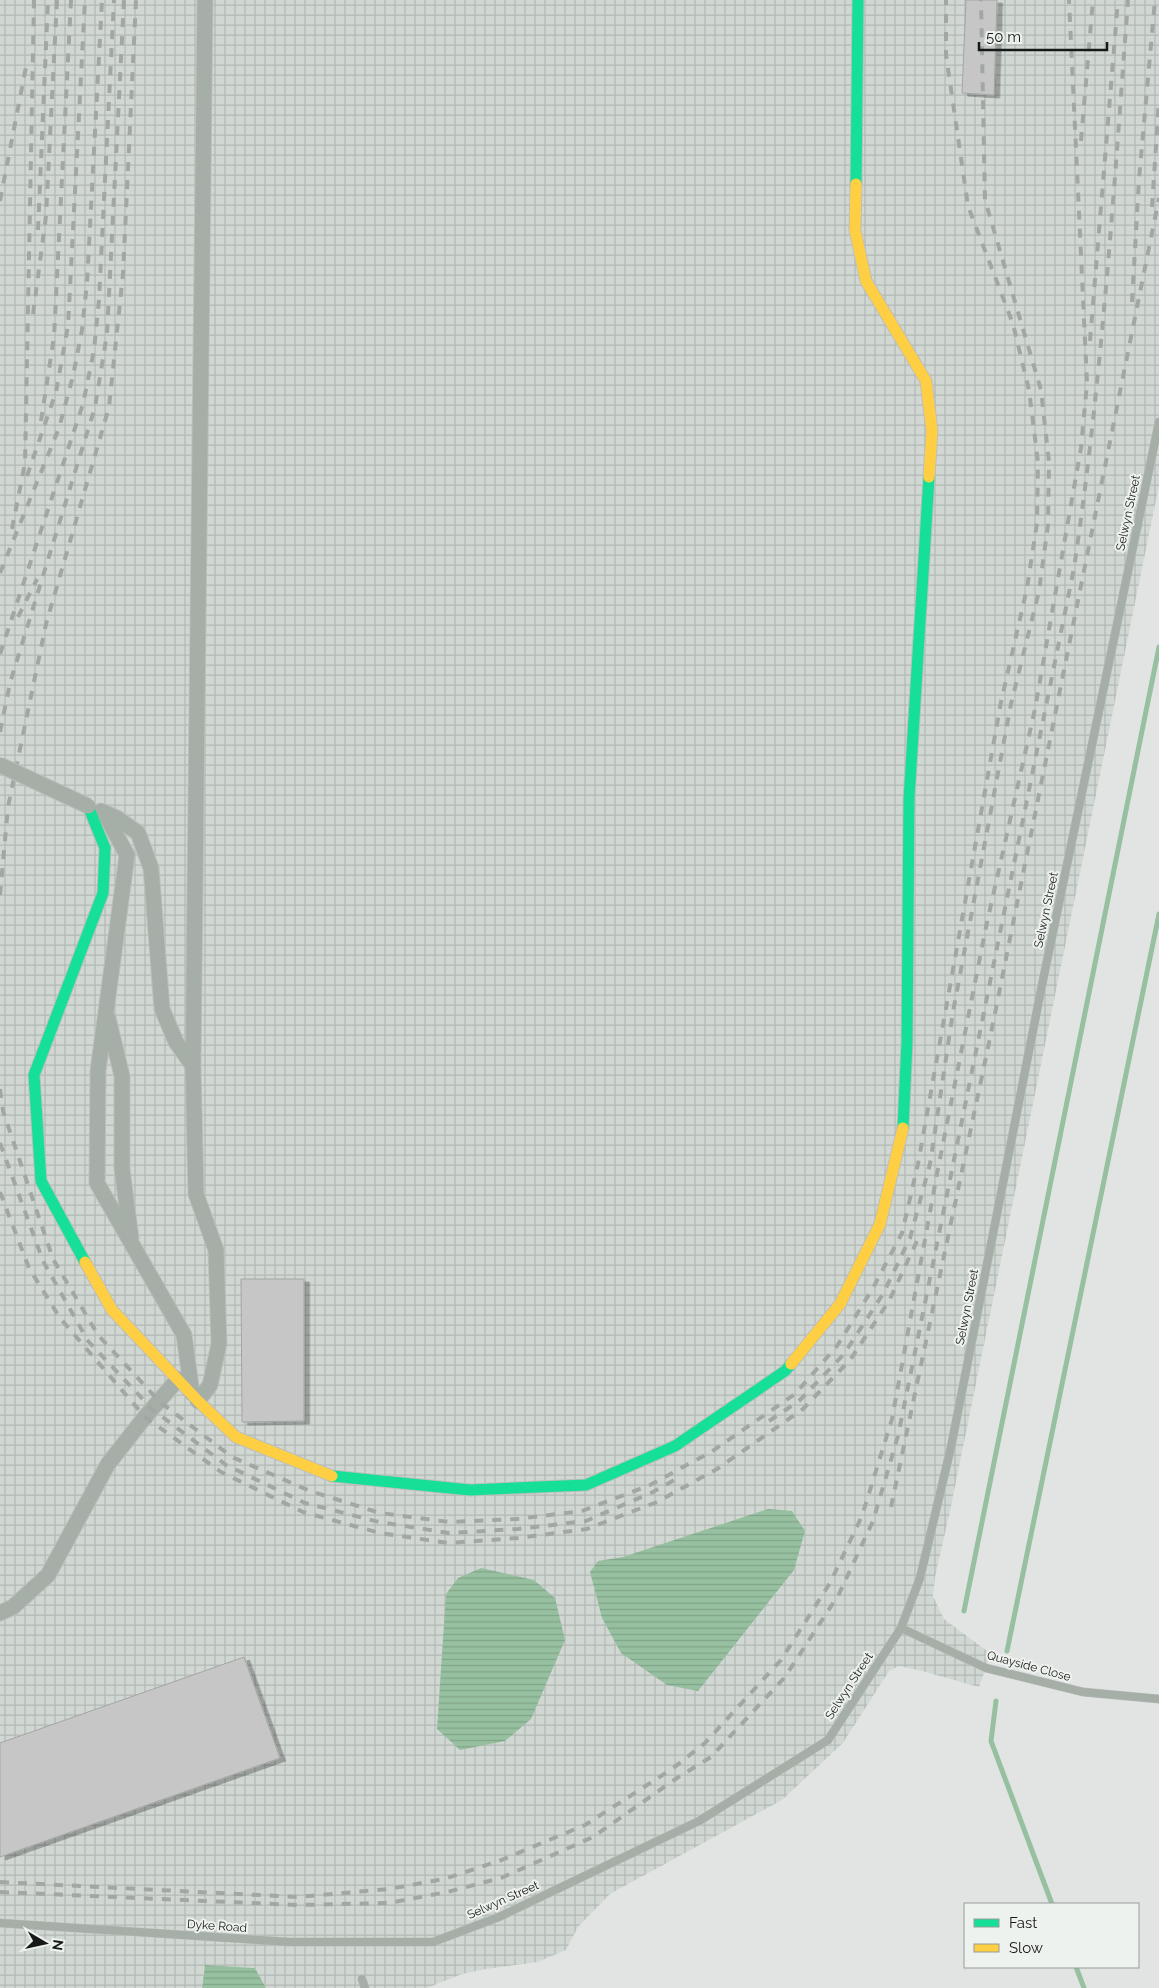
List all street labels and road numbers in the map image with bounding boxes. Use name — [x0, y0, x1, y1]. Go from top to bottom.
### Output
street label: Selwyn Street — [1113, 474, 1143, 552]
street label: Selwyn Street — [1031, 871, 1061, 949]
street label: Selwyn Street — [953, 1268, 981, 1346]
street label: Quayside Close — [986, 1648, 1072, 1684]
street label: Selwyn Street — [822, 1650, 876, 1722]
street label: Selwyn Street — [465, 1878, 541, 1922]
street label: Dyke Road — [187, 1917, 247, 1935]

